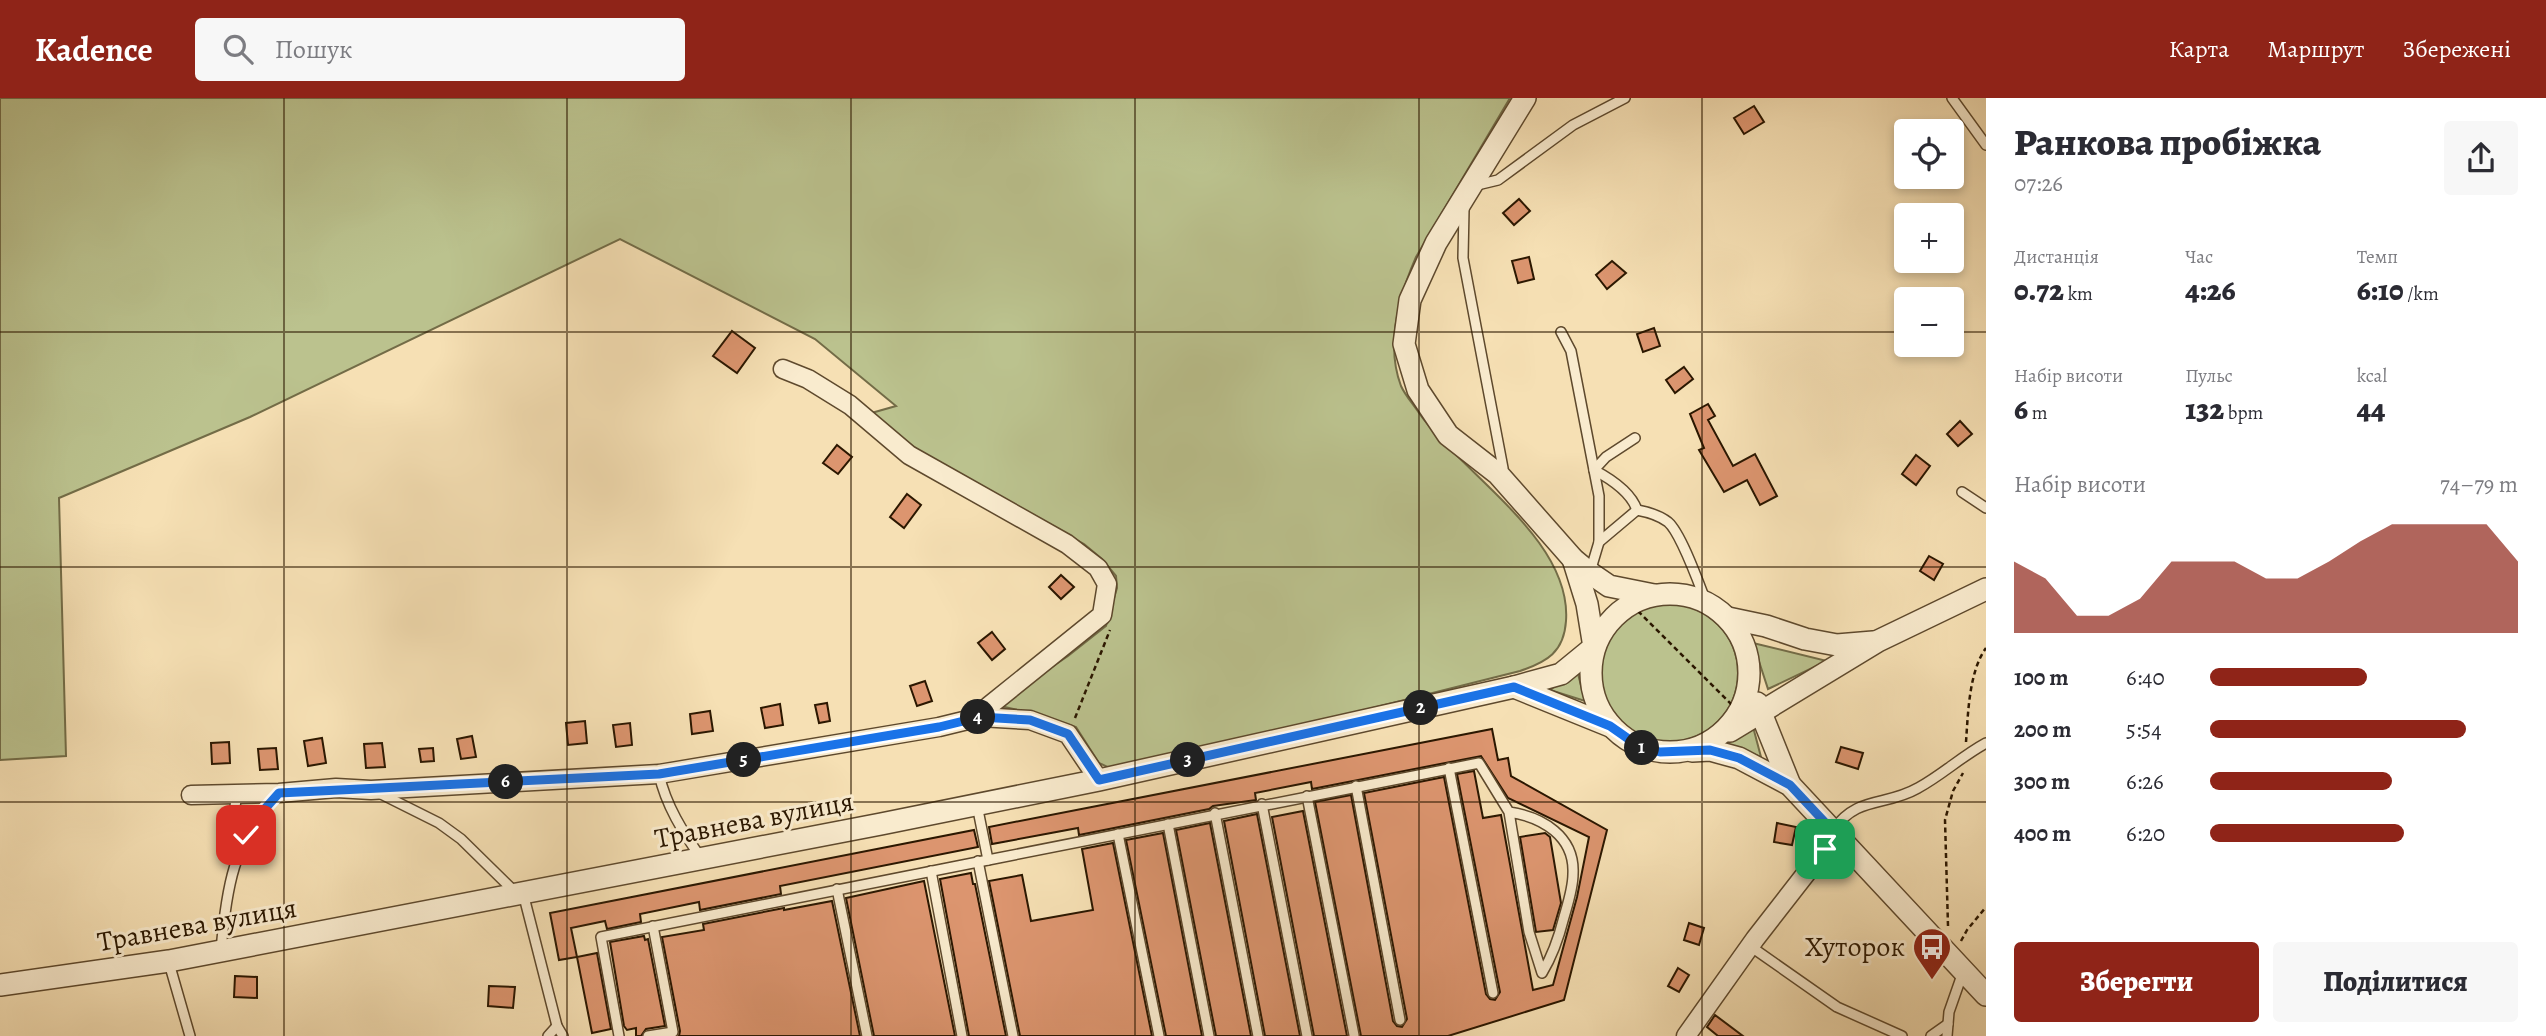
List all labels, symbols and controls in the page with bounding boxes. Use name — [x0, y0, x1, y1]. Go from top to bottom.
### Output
search box — [195, 18, 685, 81]
text: Kadence — [35, 27, 153, 72]
icon: search — [219, 30, 257, 68]
text: Пошук — [275, 32, 352, 67]
text: Карта — [2169, 33, 2229, 65]
text: Маршрут — [2267, 33, 2364, 65]
text: Збережені — [2402, 33, 2511, 65]
text: Ранкова пробіжка — [2014, 116, 2321, 168]
map controls — [1894, 119, 1964, 357]
button: locate — [1894, 119, 1964, 189]
button: share — [2444, 121, 2518, 195]
text: 07:26 — [2014, 168, 2063, 199]
button: + — [1894, 203, 1964, 273]
text: Дистанція — [2014, 244, 2099, 270]
text: Час — [2185, 244, 2213, 270]
text: Темп — [2357, 244, 2398, 270]
text: 0.72 — [2014, 270, 2064, 310]
text: 4:26 — [2185, 270, 2236, 310]
text: 6:10 — [2357, 270, 2404, 310]
text: km — [2064, 281, 2093, 307]
text: /km — [2404, 281, 2439, 307]
button: − — [1894, 287, 1964, 357]
text: Набір висоти — [2014, 363, 2123, 389]
text: Пульс — [2185, 363, 2233, 389]
text: kcal — [2357, 363, 2387, 389]
text: 6 — [2014, 389, 2028, 429]
text: 132 — [2185, 389, 2224, 429]
text: 44 — [2357, 389, 2385, 429]
text: m — [2028, 400, 2048, 426]
text: bpm — [2224, 400, 2263, 426]
text: Набір висоти — [2014, 469, 2146, 500]
text: 74–79 m — [2440, 469, 2518, 500]
text: 100 m — [2014, 662, 2069, 693]
text: 6:40 — [2126, 662, 2165, 693]
pin: 2 — [1404, 690, 1438, 726]
text: 2 — [1416, 694, 1425, 720]
pin: 4 — [960, 700, 996, 734]
text: 4 — [973, 703, 982, 729]
text: 200 m — [2014, 714, 2072, 745]
text: 5:54 — [2126, 714, 2162, 745]
pin: 1 — [1624, 730, 1660, 766]
text: 1 — [1638, 734, 1645, 760]
pin: 5 — [726, 742, 762, 778]
pin: 3 — [1170, 742, 1206, 778]
text: 5 — [739, 746, 748, 772]
text: 3 — [1183, 746, 1192, 772]
pin: 6 — [489, 764, 524, 800]
text: 300 m — [2014, 766, 2070, 797]
text: 6:26 — [2126, 766, 2164, 797]
text: 6 — [501, 768, 510, 794]
street label: Травнева вулиця — [651, 782, 857, 858]
pin — [216, 805, 276, 865]
icon: check — [227, 816, 265, 854]
text: 400 m — [2014, 818, 2071, 849]
text: 6:20 — [2126, 818, 2165, 849]
pin — [1795, 819, 1855, 879]
icon: arrive — [1806, 830, 1844, 868]
street label: Травнева вулиця — [94, 889, 300, 961]
bus stop icon: Хуторок — [1911, 926, 1953, 981]
place label: Хуторок — [1805, 928, 1905, 966]
button: Зберегти — [2014, 942, 2259, 1022]
button: Поділитися — [2273, 942, 2518, 1022]

